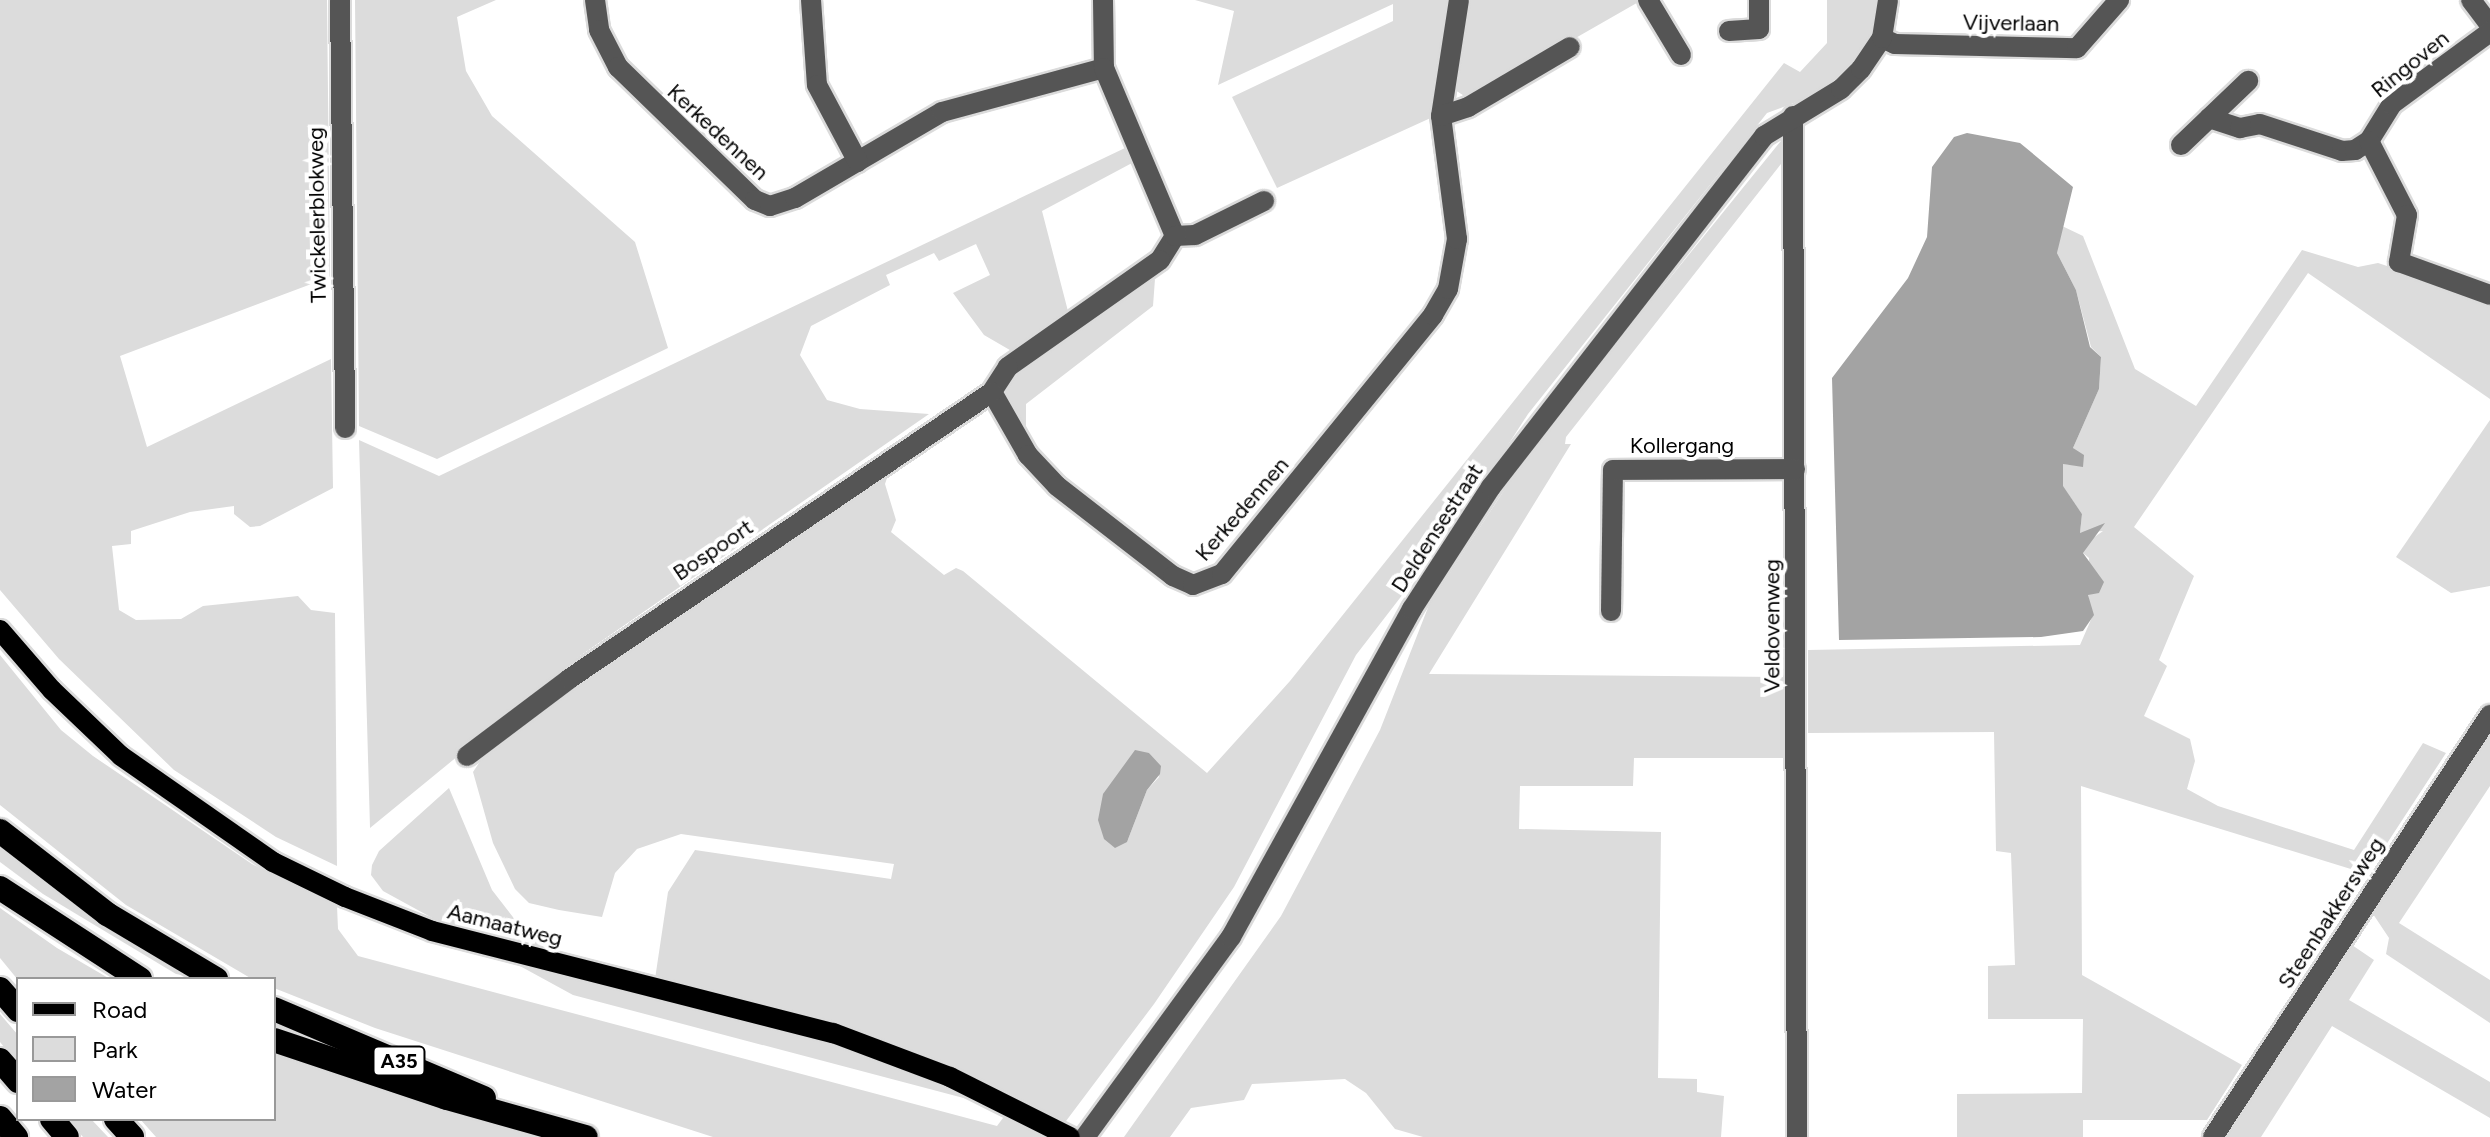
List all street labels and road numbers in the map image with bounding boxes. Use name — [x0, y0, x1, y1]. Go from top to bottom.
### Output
street label: Vijverlaan — [1963, 9, 2059, 37]
street label: Ringoven — [2366, 25, 2454, 103]
street label: Kerkedennen — [662, 78, 774, 186]
street label: Twickelerblokweg — [302, 127, 332, 303]
street label: Kollergang — [1630, 433, 1734, 459]
street label: Kerkedennen — [1190, 452, 1294, 566]
street label: Deldensestraat — [1386, 459, 1488, 597]
street label: Bospoort — [668, 514, 758, 586]
street label: Veldovenweg — [1759, 559, 1785, 693]
street label: Steenbakkersweg — [2272, 832, 2390, 994]
street label: Aamaatweg — [445, 898, 565, 952]
road number: A35 — [371, 1045, 427, 1077]

